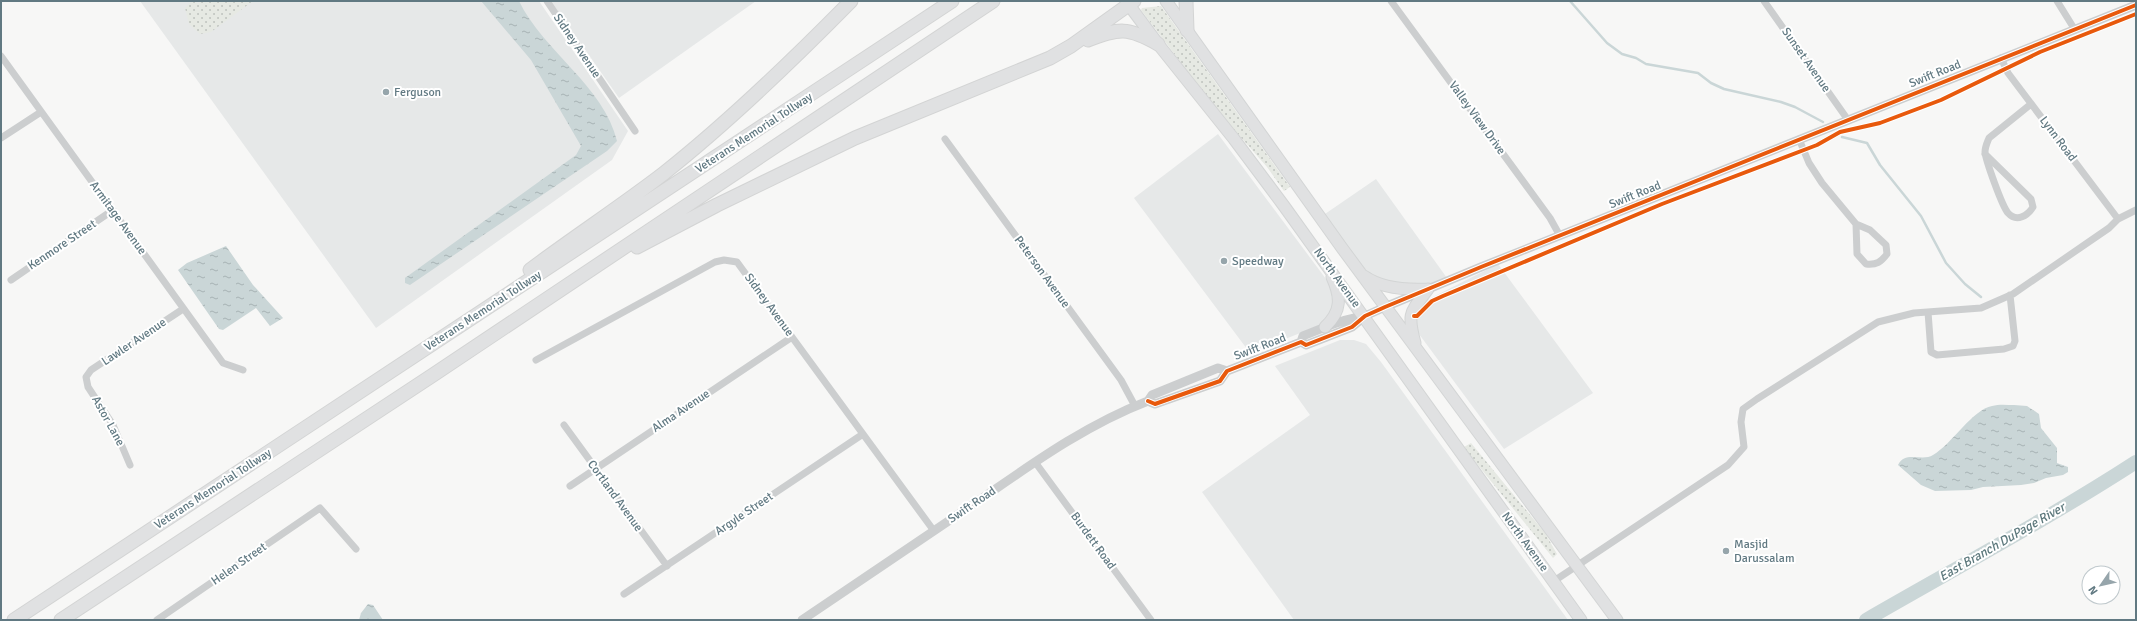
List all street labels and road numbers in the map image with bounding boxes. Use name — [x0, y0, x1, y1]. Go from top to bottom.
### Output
street label: Sidney Avenue — [550, 11, 604, 81]
street label: Sunset Avenue — [1778, 25, 1834, 95]
street label: Swift Road — [1907, 57, 1963, 91]
street label: Valley View Drive — [1445, 78, 1509, 158]
street label: Veterans Memorial Tollway — [692, 89, 816, 177]
street label: Lynn Road — [2036, 113, 2080, 165]
street label: Armitage Avenue — [86, 178, 150, 258]
street label: Swift Road — [1607, 178, 1663, 212]
street label: Kenmore Street — [25, 217, 99, 273]
street label: Peterson Avenue — [1011, 233, 1073, 311]
street label: North Avenue — [1310, 245, 1364, 311]
street label: Veterans Memorial Tollway — [421, 267, 545, 355]
street label: Sidney Avenue — [741, 270, 797, 340]
street label: Lawler Avenue — [99, 315, 169, 369]
street label: Swift Road — [1232, 330, 1288, 364]
street label: Alma Avenue — [649, 386, 713, 436]
street label: Astor Lane — [88, 393, 128, 449]
street label: Veterans Memorial Tollway — [151, 445, 275, 533]
street label: Cortland Avenue — [584, 457, 646, 535]
street label: Swift Road — [945, 484, 999, 526]
street label: Argyle Street — [712, 489, 776, 539]
street label: Burdett Road — [1067, 509, 1119, 573]
street label: North Avenue — [1498, 509, 1552, 575]
street label: Helen Street — [208, 540, 270, 588]

